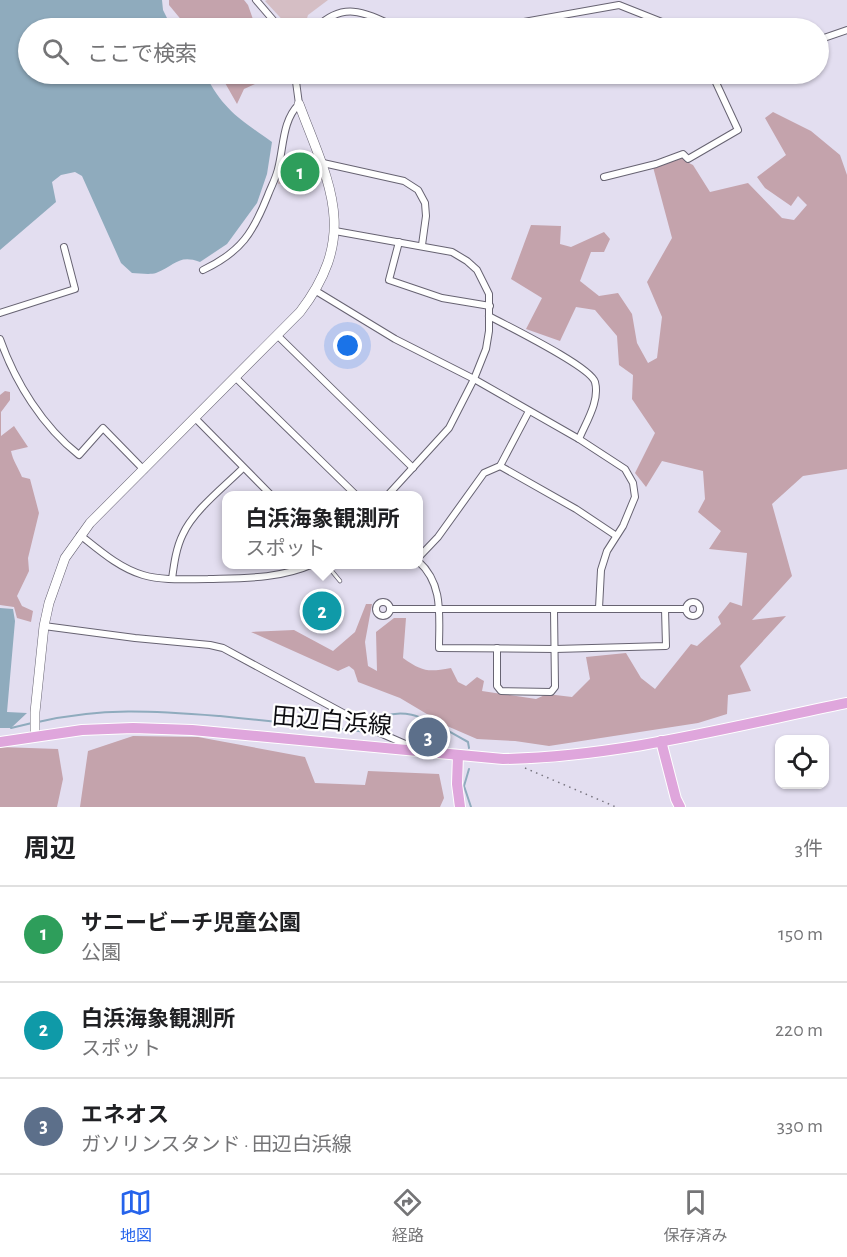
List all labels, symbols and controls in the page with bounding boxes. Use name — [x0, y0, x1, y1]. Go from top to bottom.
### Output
search box — [18, 18, 829, 84]
icon: search — [39, 35, 72, 68]
text: ここで検索 — [87, 43, 197, 65]
pin: 1 — [280, 150, 320, 195]
your location — [333, 331, 362, 360]
popup — [222, 491, 423, 569]
text: 白浜海象観測所 — [245, 508, 400, 530]
text: スポット — [245, 539, 325, 559]
pin: 2 — [302, 588, 342, 634]
street label: 田辺白浜線 — [271, 703, 393, 739]
pin: 3 — [408, 714, 448, 760]
map controls — [775, 735, 829, 789]
button: locate — [775, 735, 829, 789]
text: 周辺 — [24, 836, 76, 862]
text: 3件 — [795, 839, 823, 859]
text: サニービーチ児童公園 — [81, 912, 301, 934]
text: 1 — [40, 924, 47, 944]
text: 150 m — [778, 924, 823, 944]
text: 公園 — [81, 943, 121, 963]
text: 白浜海象観測所 — [81, 1008, 235, 1030]
text: 2 — [39, 1020, 48, 1040]
text: 220 m — [775, 1020, 823, 1040]
text: スポット — [81, 1039, 161, 1059]
text: エネオス — [81, 1104, 169, 1126]
text: 3 — [39, 1116, 48, 1136]
text: 330 m — [777, 1116, 823, 1136]
text: ガソリンスタンド · 田辺白浜線 — [81, 1135, 352, 1155]
tab: 地図 — [119, 1186, 152, 1246]
tab: 経路 — [391, 1186, 424, 1246]
tab: 保存済み — [663, 1186, 727, 1246]

